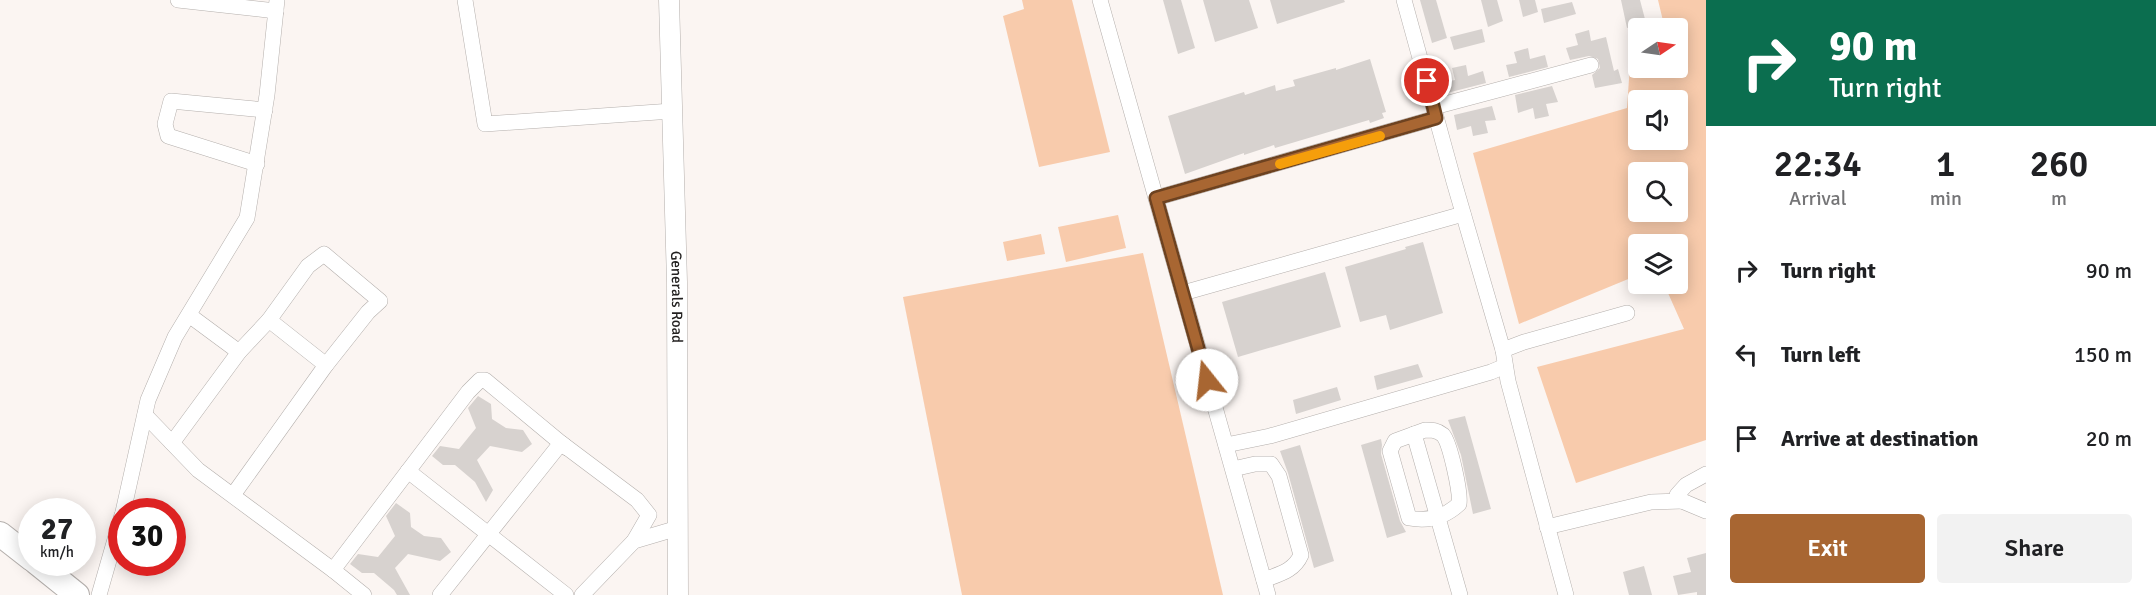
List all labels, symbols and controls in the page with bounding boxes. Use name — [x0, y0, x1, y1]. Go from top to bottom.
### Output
north arrow — [1628, 18, 1688, 78]
map controls — [1628, 18, 1688, 294]
text: 90 m — [1829, 21, 1918, 72]
icon: right — [1730, 24, 1808, 102]
pin — [1401, 55, 1452, 106]
icon: arrive — [1410, 64, 1443, 97]
text: Turn right — [1829, 72, 1942, 105]
button: sound — [1628, 90, 1688, 150]
text: 22:34 — [1774, 142, 1862, 187]
text: 1 — [1936, 142, 1956, 187]
text: 260 — [2030, 142, 2088, 187]
button: search — [1628, 162, 1688, 222]
text: Arrival — [1789, 186, 1847, 211]
text: min — [1930, 186, 1962, 211]
text: m — [2051, 186, 2067, 211]
button: layers — [1628, 234, 1688, 294]
street label: Generals Road — [667, 250, 686, 343]
icon: right — [1730, 254, 1763, 287]
text: Turn right — [1781, 257, 1876, 284]
text: 90 m — [2086, 257, 2132, 284]
icon: left — [1730, 338, 1763, 371]
text: Turn left — [1781, 341, 1861, 368]
text: 150 m — [2074, 341, 2132, 368]
position arrow — [1175, 348, 1239, 412]
icon: arrive — [1730, 422, 1763, 455]
text: Arrive at destination — [1781, 425, 1978, 452]
text: 20 m — [2086, 425, 2132, 452]
speed limit sign: 30 — [108, 498, 186, 576]
text: 27 — [41, 511, 73, 548]
button: Exit — [1730, 514, 1925, 583]
button: Share — [1937, 514, 2132, 583]
text: km/h — [40, 543, 74, 561]

